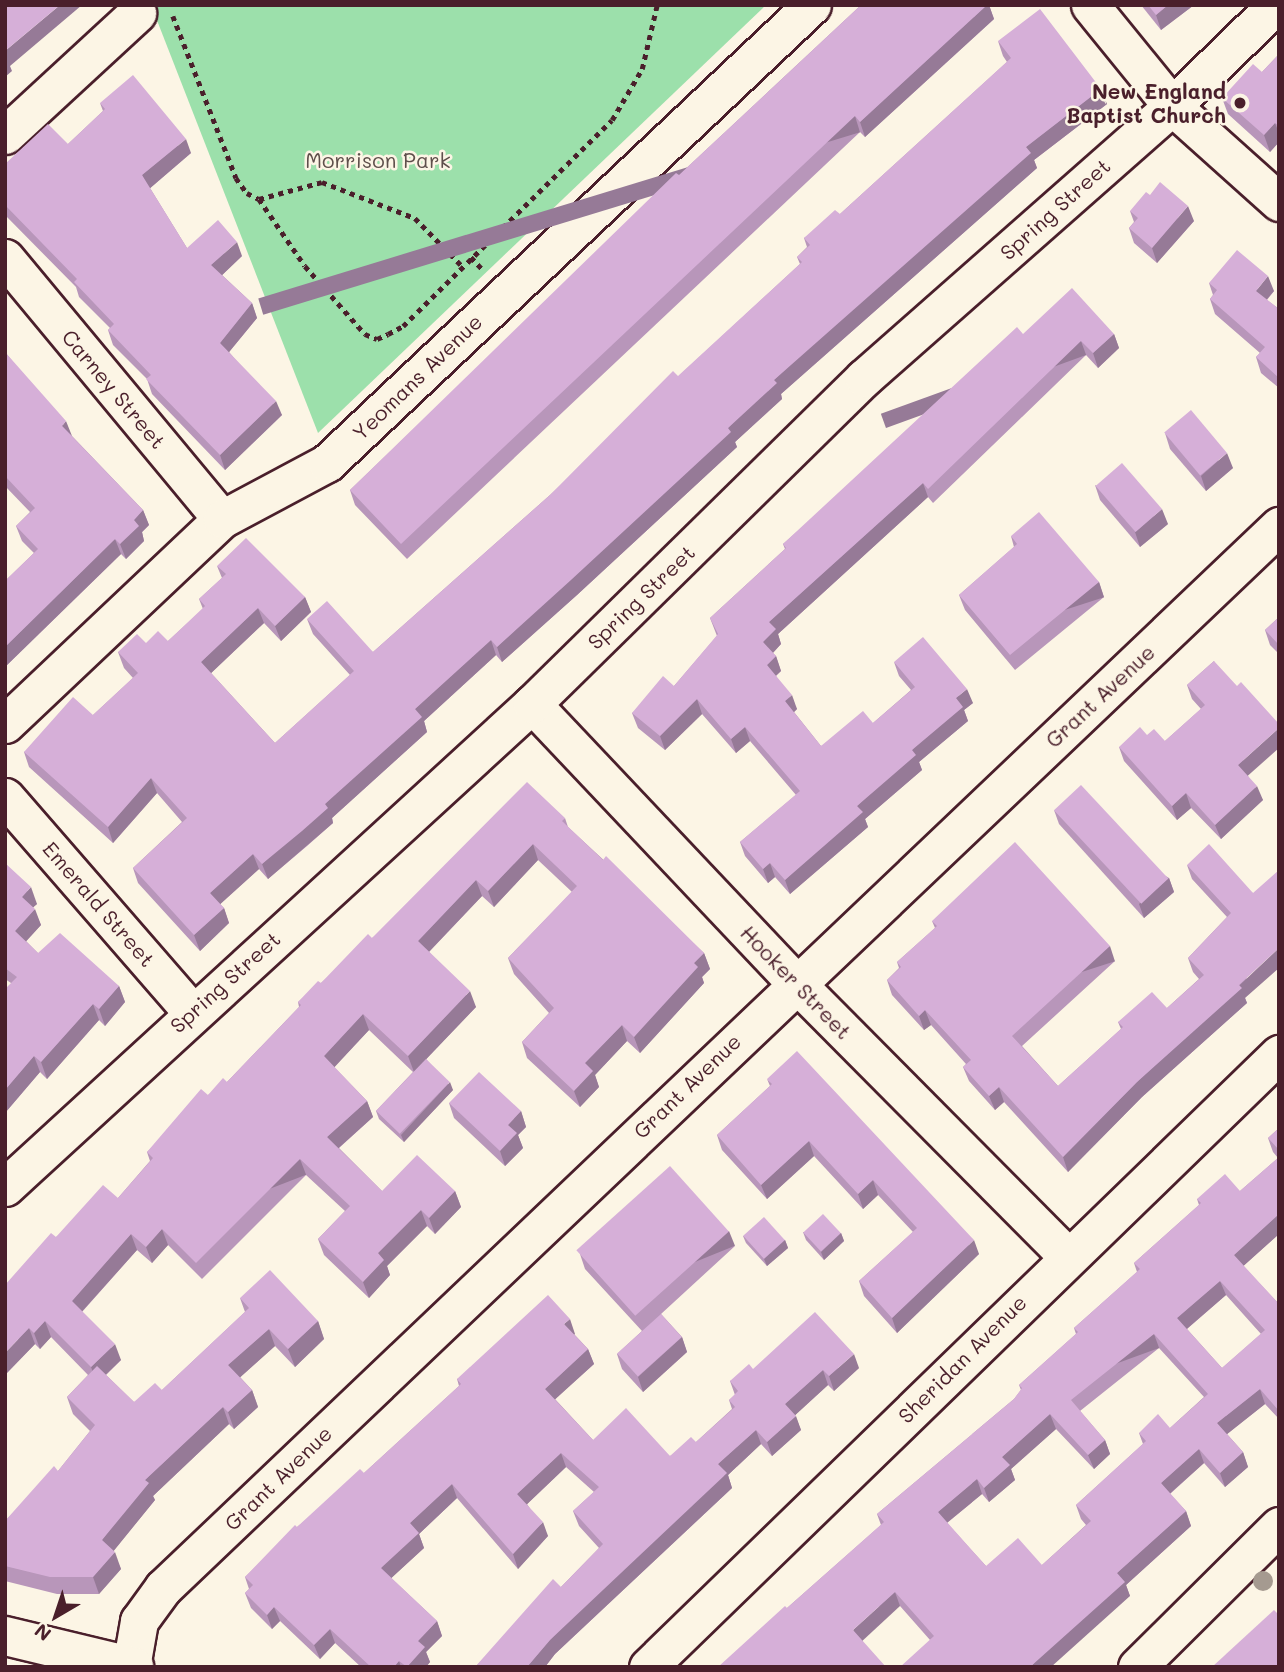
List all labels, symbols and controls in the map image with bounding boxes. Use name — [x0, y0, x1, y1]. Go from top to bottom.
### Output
place label: New England Baptist Church — [1066, 78, 1226, 128]
marker: New England Baptist Church — [1232, 95, 1248, 111]
park label: Morrison Park — [305, 147, 451, 173]
street label: Spring Street — [995, 153, 1115, 265]
street label: Yeomans Avenue — [347, 309, 487, 445]
street label: Carney Street — [57, 324, 171, 454]
street label: Spring Street — [582, 540, 700, 654]
street label: Grant Avenue — [1040, 639, 1160, 753]
street label: Emerald Street — [38, 836, 160, 972]
street label: Hooker Street — [735, 920, 857, 1044]
street label: Spring Street — [165, 926, 285, 1038]
street label: Grant Avenue — [628, 1029, 746, 1143]
street label: Sheridan Avenue — [893, 1290, 1031, 1428]
street label: Grant Avenue — [219, 1421, 337, 1535]
north arrow — [21, 1581, 91, 1651]
text: N — [29, 1618, 56, 1647]

